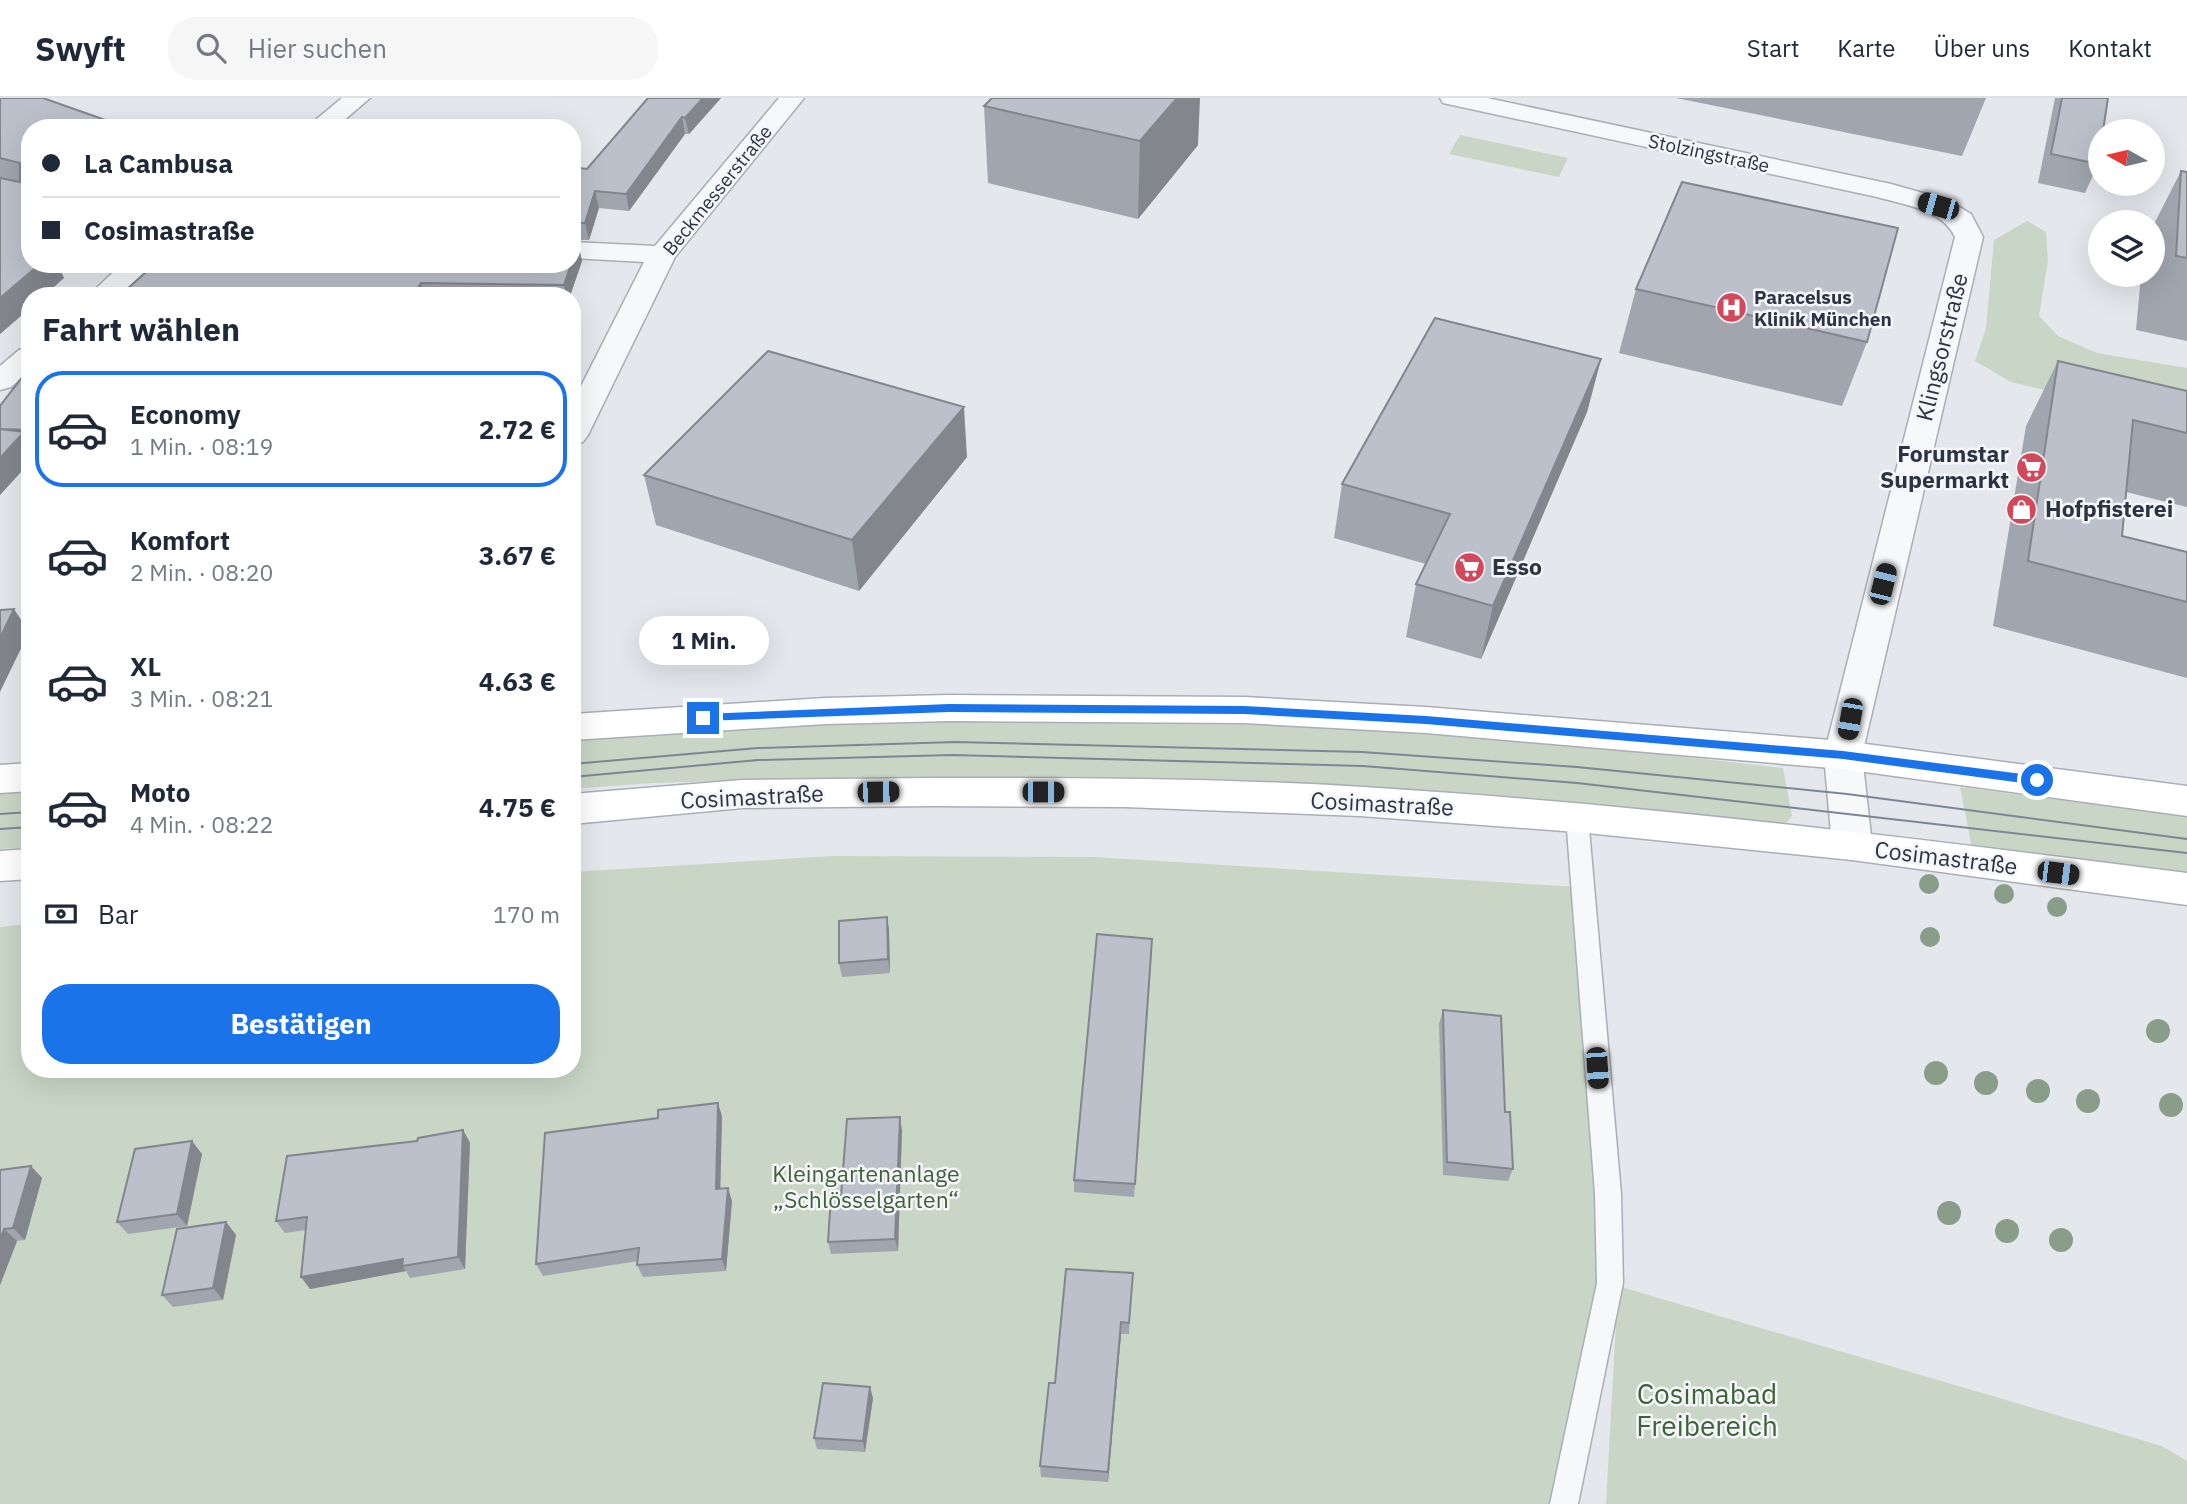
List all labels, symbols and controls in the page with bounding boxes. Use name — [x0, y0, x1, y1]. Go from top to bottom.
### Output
search box — [168, 17, 658, 80]
text: Swyft — [35, 27, 126, 70]
icon: search — [192, 29, 230, 67]
text: Hier suchen — [248, 31, 387, 65]
text: Start — [1747, 32, 1799, 64]
text: Karte — [1837, 32, 1895, 64]
text: Über uns — [1933, 32, 2030, 64]
text: Kontakt — [2068, 32, 2152, 64]
north arrow — [2088, 119, 2165, 196]
map controls — [2088, 119, 2165, 287]
street label: Beckmesserstraße — [657, 120, 777, 260]
street label: Stolzingstraße — [1646, 128, 1772, 178]
text: La Cambusa — [84, 146, 233, 180]
car — [1915, 190, 1962, 222]
button: layers — [2088, 210, 2165, 287]
text: Cosimastraße — [84, 213, 255, 247]
street label: Klingsorstraße — [1908, 270, 1974, 424]
place label: Paracelsus Klinik München — [1754, 285, 1892, 331]
hospital icon: Paracelsus Klinik München — [1714, 291, 1748, 325]
text: Fahrt wählen — [42, 308, 240, 350]
text: Economy — [130, 397, 241, 431]
icon: car — [46, 398, 109, 461]
text: 2.72 € — [479, 412, 556, 446]
text: 1 Min. · 08:19 — [130, 431, 273, 461]
place label: Forumstar Supermarkt — [1880, 438, 2009, 494]
supermarket icon: Forumstar Supermarkt — [2015, 450, 2049, 484]
shop icon: Hofpfisterei — [2005, 492, 2039, 526]
place label: Hofpfisterei — [2045, 493, 2173, 523]
text: Komfort — [130, 523, 230, 557]
icon: car — [46, 524, 109, 587]
text: 3.67 € — [479, 538, 556, 572]
supermarket icon: Esso — [1452, 550, 1486, 584]
place label: Esso — [1492, 551, 1542, 581]
text: 2 Min. · 08:20 — [130, 557, 273, 587]
car — [1868, 561, 1899, 607]
callout: 1 Min. — [638, 616, 768, 666]
text: 1 Min. — [671, 625, 737, 655]
text: XL — [130, 649, 161, 683]
icon: car — [46, 650, 109, 713]
text: 4.63 € — [479, 664, 556, 698]
text: 3 Min. · 08:21 — [130, 683, 273, 713]
car — [1837, 696, 1864, 742]
route end — [687, 702, 719, 734]
route start — [2021, 764, 2053, 796]
text: Moto — [130, 775, 190, 809]
icon: car — [46, 776, 109, 839]
street label: Cosimastraße — [679, 777, 824, 815]
car — [857, 781, 900, 803]
car — [1023, 782, 1065, 803]
street label: Cosimastraße — [1310, 784, 1455, 822]
text: 4.75 € — [479, 790, 556, 824]
text: 4 Min. · 08:22 — [130, 809, 273, 839]
street label: Cosimastraße — [1873, 833, 2019, 881]
car — [2036, 860, 2081, 886]
icon: cash — [42, 895, 80, 933]
text: Bar — [98, 897, 138, 931]
text: 170 m — [493, 899, 560, 929]
button: Bestätigen — [42, 984, 560, 1064]
car — [1586, 1046, 1609, 1090]
park label: Kleingartenanlage „Schlösselgarten“ — [772, 1158, 960, 1214]
park label: Cosimabad Freibereich — [1636, 1375, 1778, 1444]

